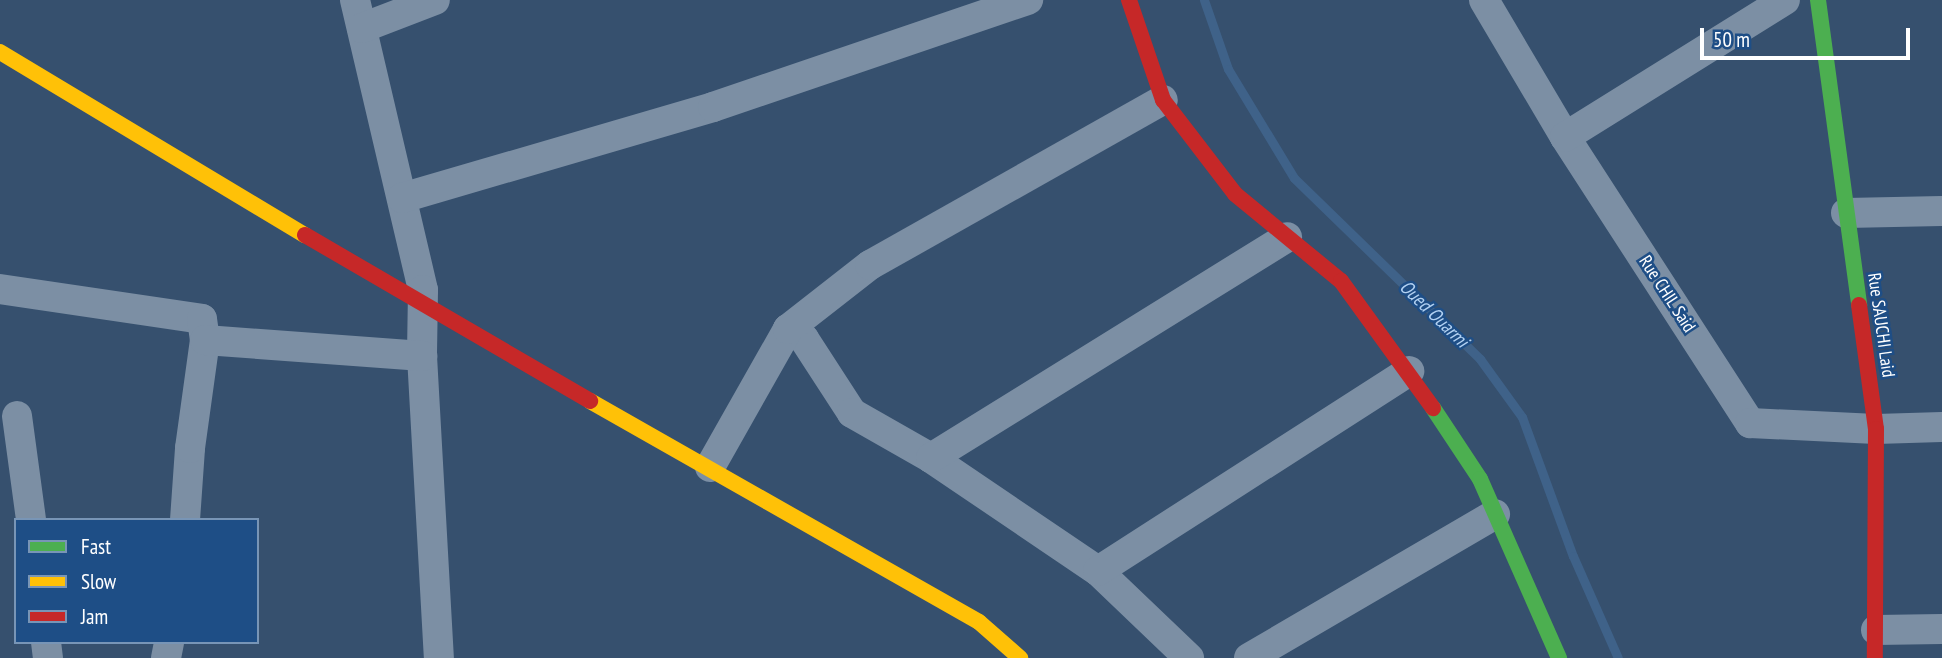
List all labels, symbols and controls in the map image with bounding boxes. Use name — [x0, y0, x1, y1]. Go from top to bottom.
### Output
scale bar — [1704, 14, 1914, 58]
text: 50 m — [1713, 26, 1750, 53]
street label: Rue CHIL Said — [1634, 251, 1700, 337]
street label: Rue SAUCHI Laid — [1863, 271, 1899, 379]
water label: Oued Ouarmi — [1395, 276, 1473, 352]
legend — [14, 518, 259, 644]
text: Fast — [81, 533, 111, 560]
text: Slow — [81, 568, 116, 595]
text: Jam — [81, 603, 108, 630]

